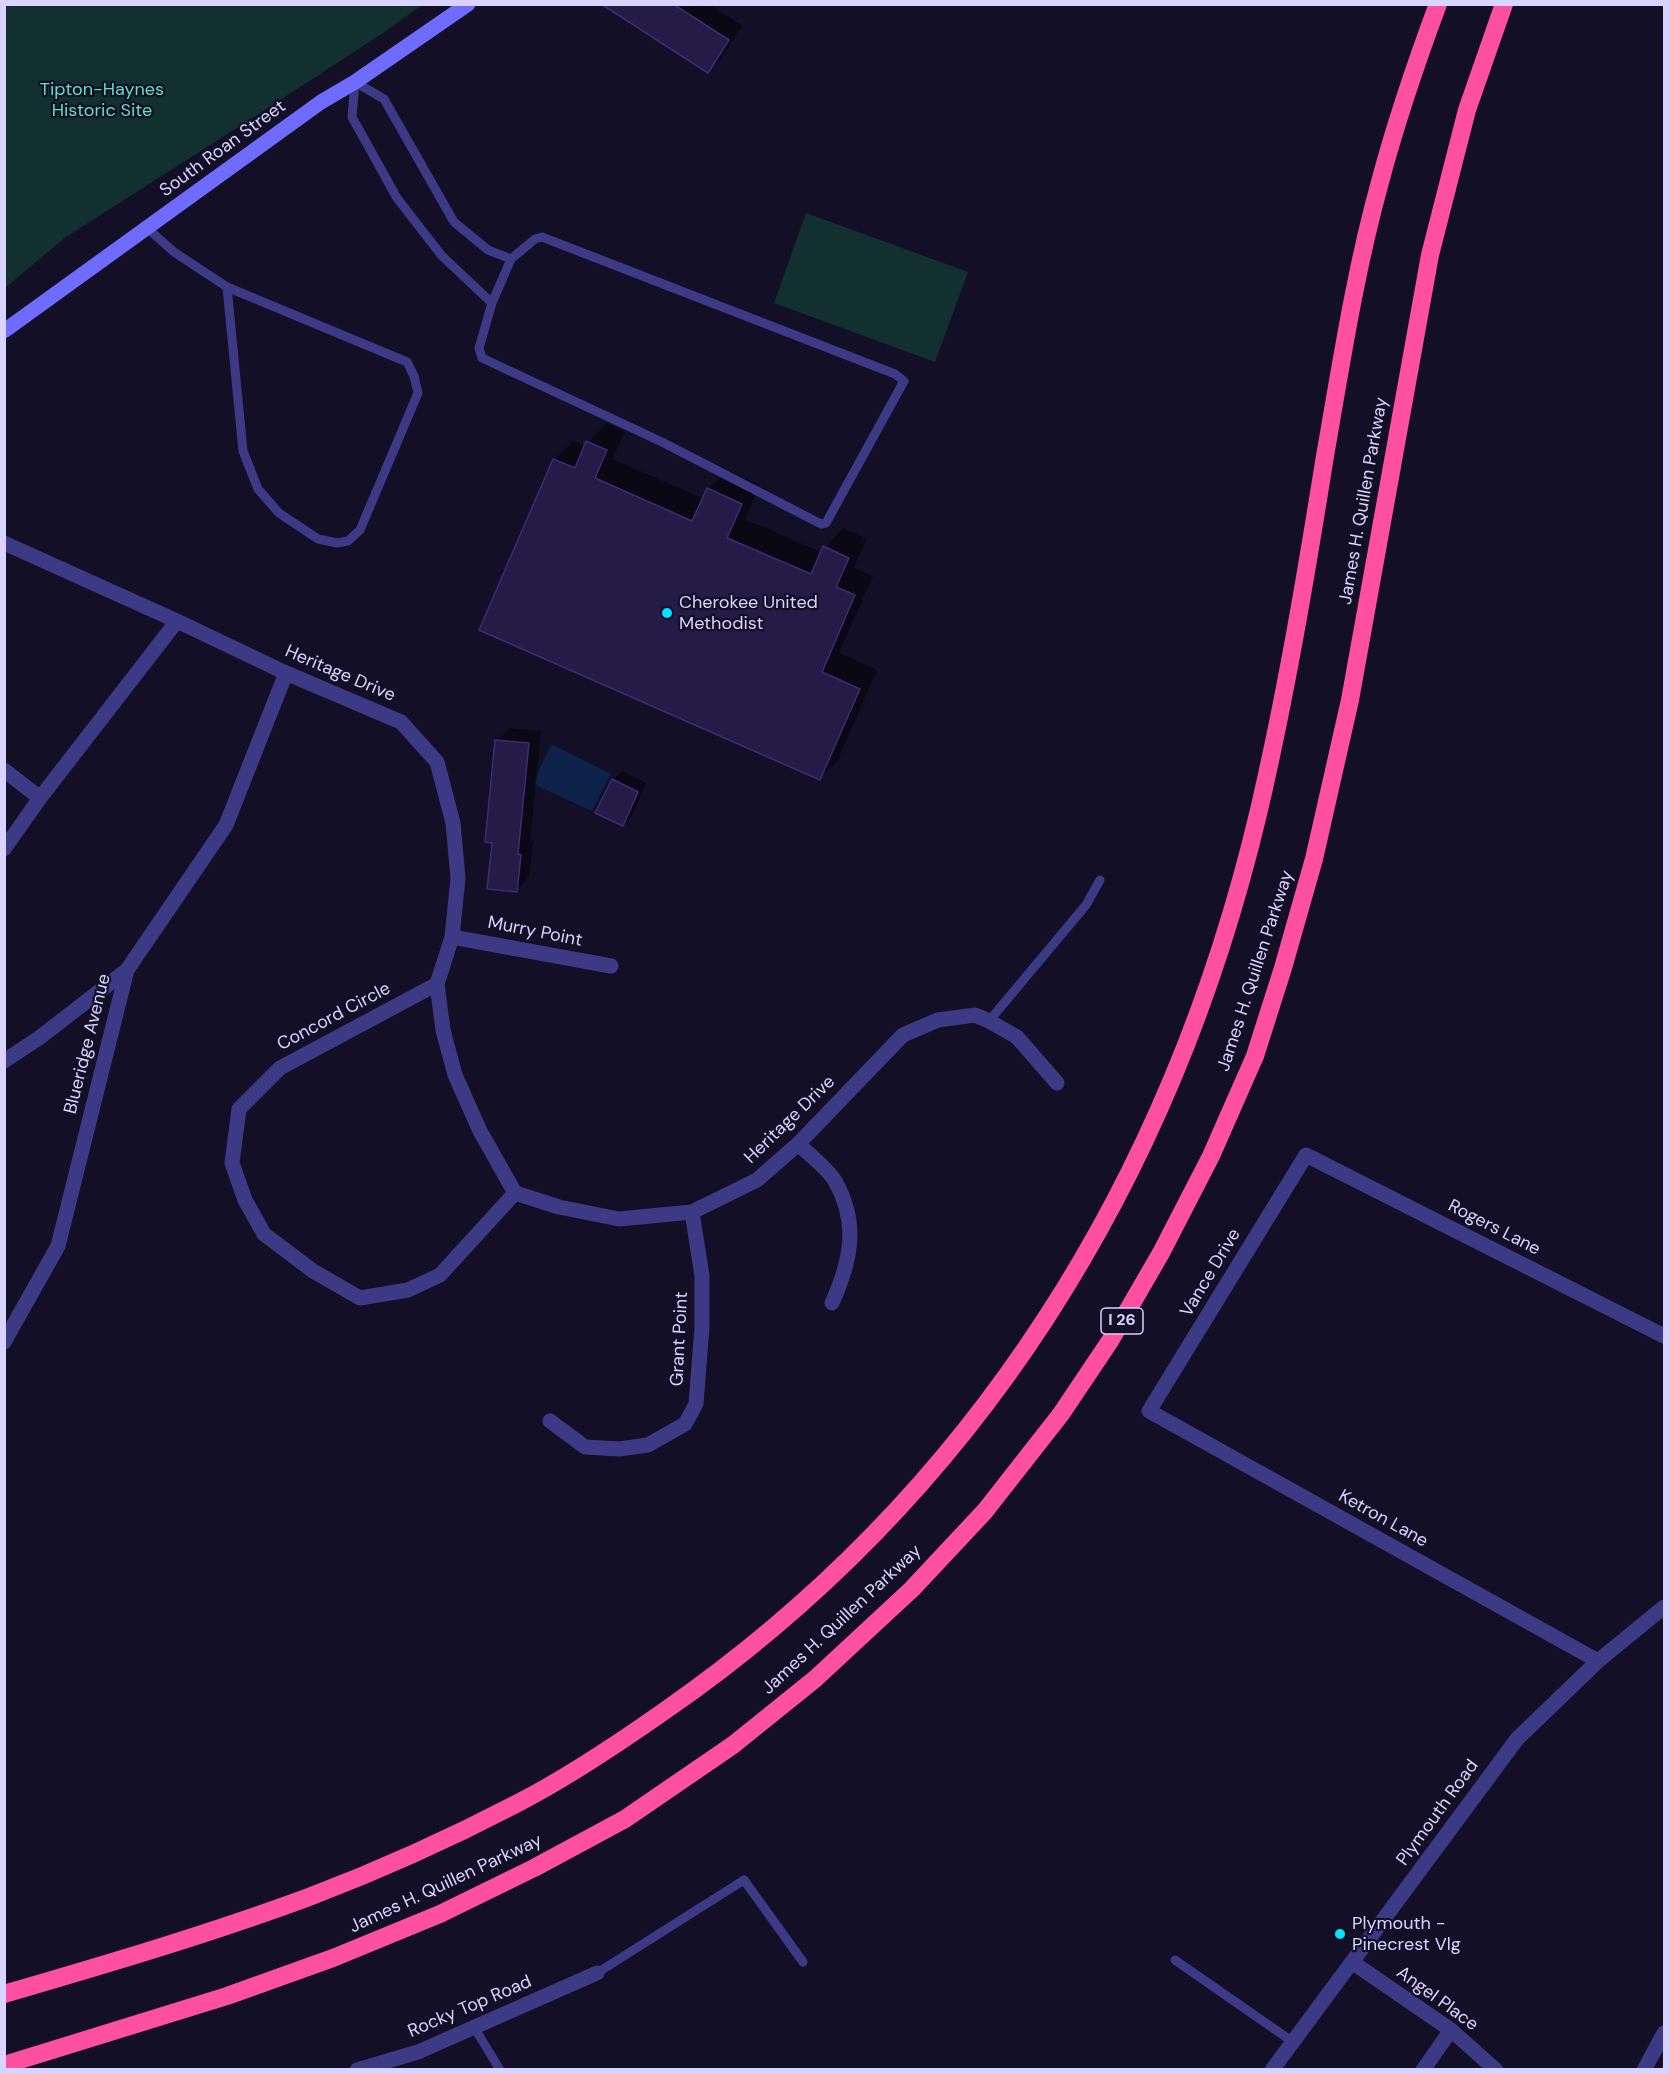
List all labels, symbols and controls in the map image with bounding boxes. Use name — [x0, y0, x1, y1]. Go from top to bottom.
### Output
park label: Tipton-Haynes Historic Site — [40, 79, 164, 122]
street label: South Roan Street — [156, 96, 290, 202]
street label: James H. Quillen Parkway — [1335, 396, 1393, 606]
place label: Cherokee United Methodist — [679, 592, 818, 634]
marker: Cherokee United Methodist — [660, 606, 674, 620]
street label: Heritage Drive — [282, 641, 398, 707]
street label: James H. Quillen Parkway — [1213, 868, 1299, 1074]
street label: Murry Point — [486, 912, 584, 952]
street label: Blueridge Avenue — [60, 972, 116, 1116]
street label: Concord Circle — [274, 978, 394, 1056]
street label: Heritage Drive — [740, 1071, 840, 1169]
street label: Rogers Lane — [1444, 1196, 1544, 1260]
street label: Vance Drive — [1176, 1225, 1246, 1321]
street label: Grant Point — [667, 1291, 693, 1387]
road number: I 26 — [1101, 1308, 1143, 1334]
street label: Ketron Lane — [1335, 1486, 1431, 1552]
street label: James H. Quillen Parkway — [758, 1541, 926, 1699]
street label: Plymouth Road — [1392, 1756, 1484, 1870]
street label: James H. Quillen Parkway — [346, 1830, 546, 1938]
place label: Plymouth - Pinecrest Vlg — [1352, 1913, 1461, 1956]
marker: Plymouth - Pinecrest Vlg — [1333, 1927, 1347, 1941]
street label: Angel Place — [1392, 1962, 1482, 2036]
street label: Rocky Top Road — [405, 1971, 535, 2043]

